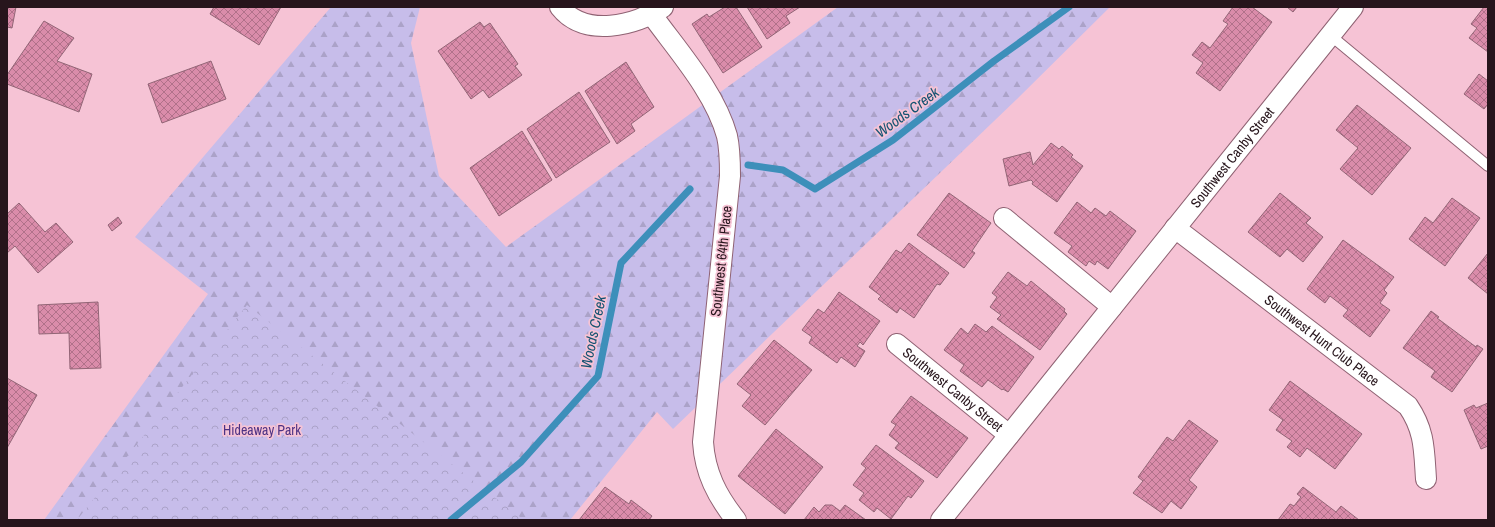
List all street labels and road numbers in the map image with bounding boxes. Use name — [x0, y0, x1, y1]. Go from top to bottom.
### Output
street label: Southwest Canby Street — [1186, 103, 1278, 211]
street label: Southwest 64th Place — [706, 205, 736, 317]
street label: Southwest Hunt Club Place — [1261, 291, 1383, 390]
street label: Southwest Canby Street — [899, 343, 1007, 435]

